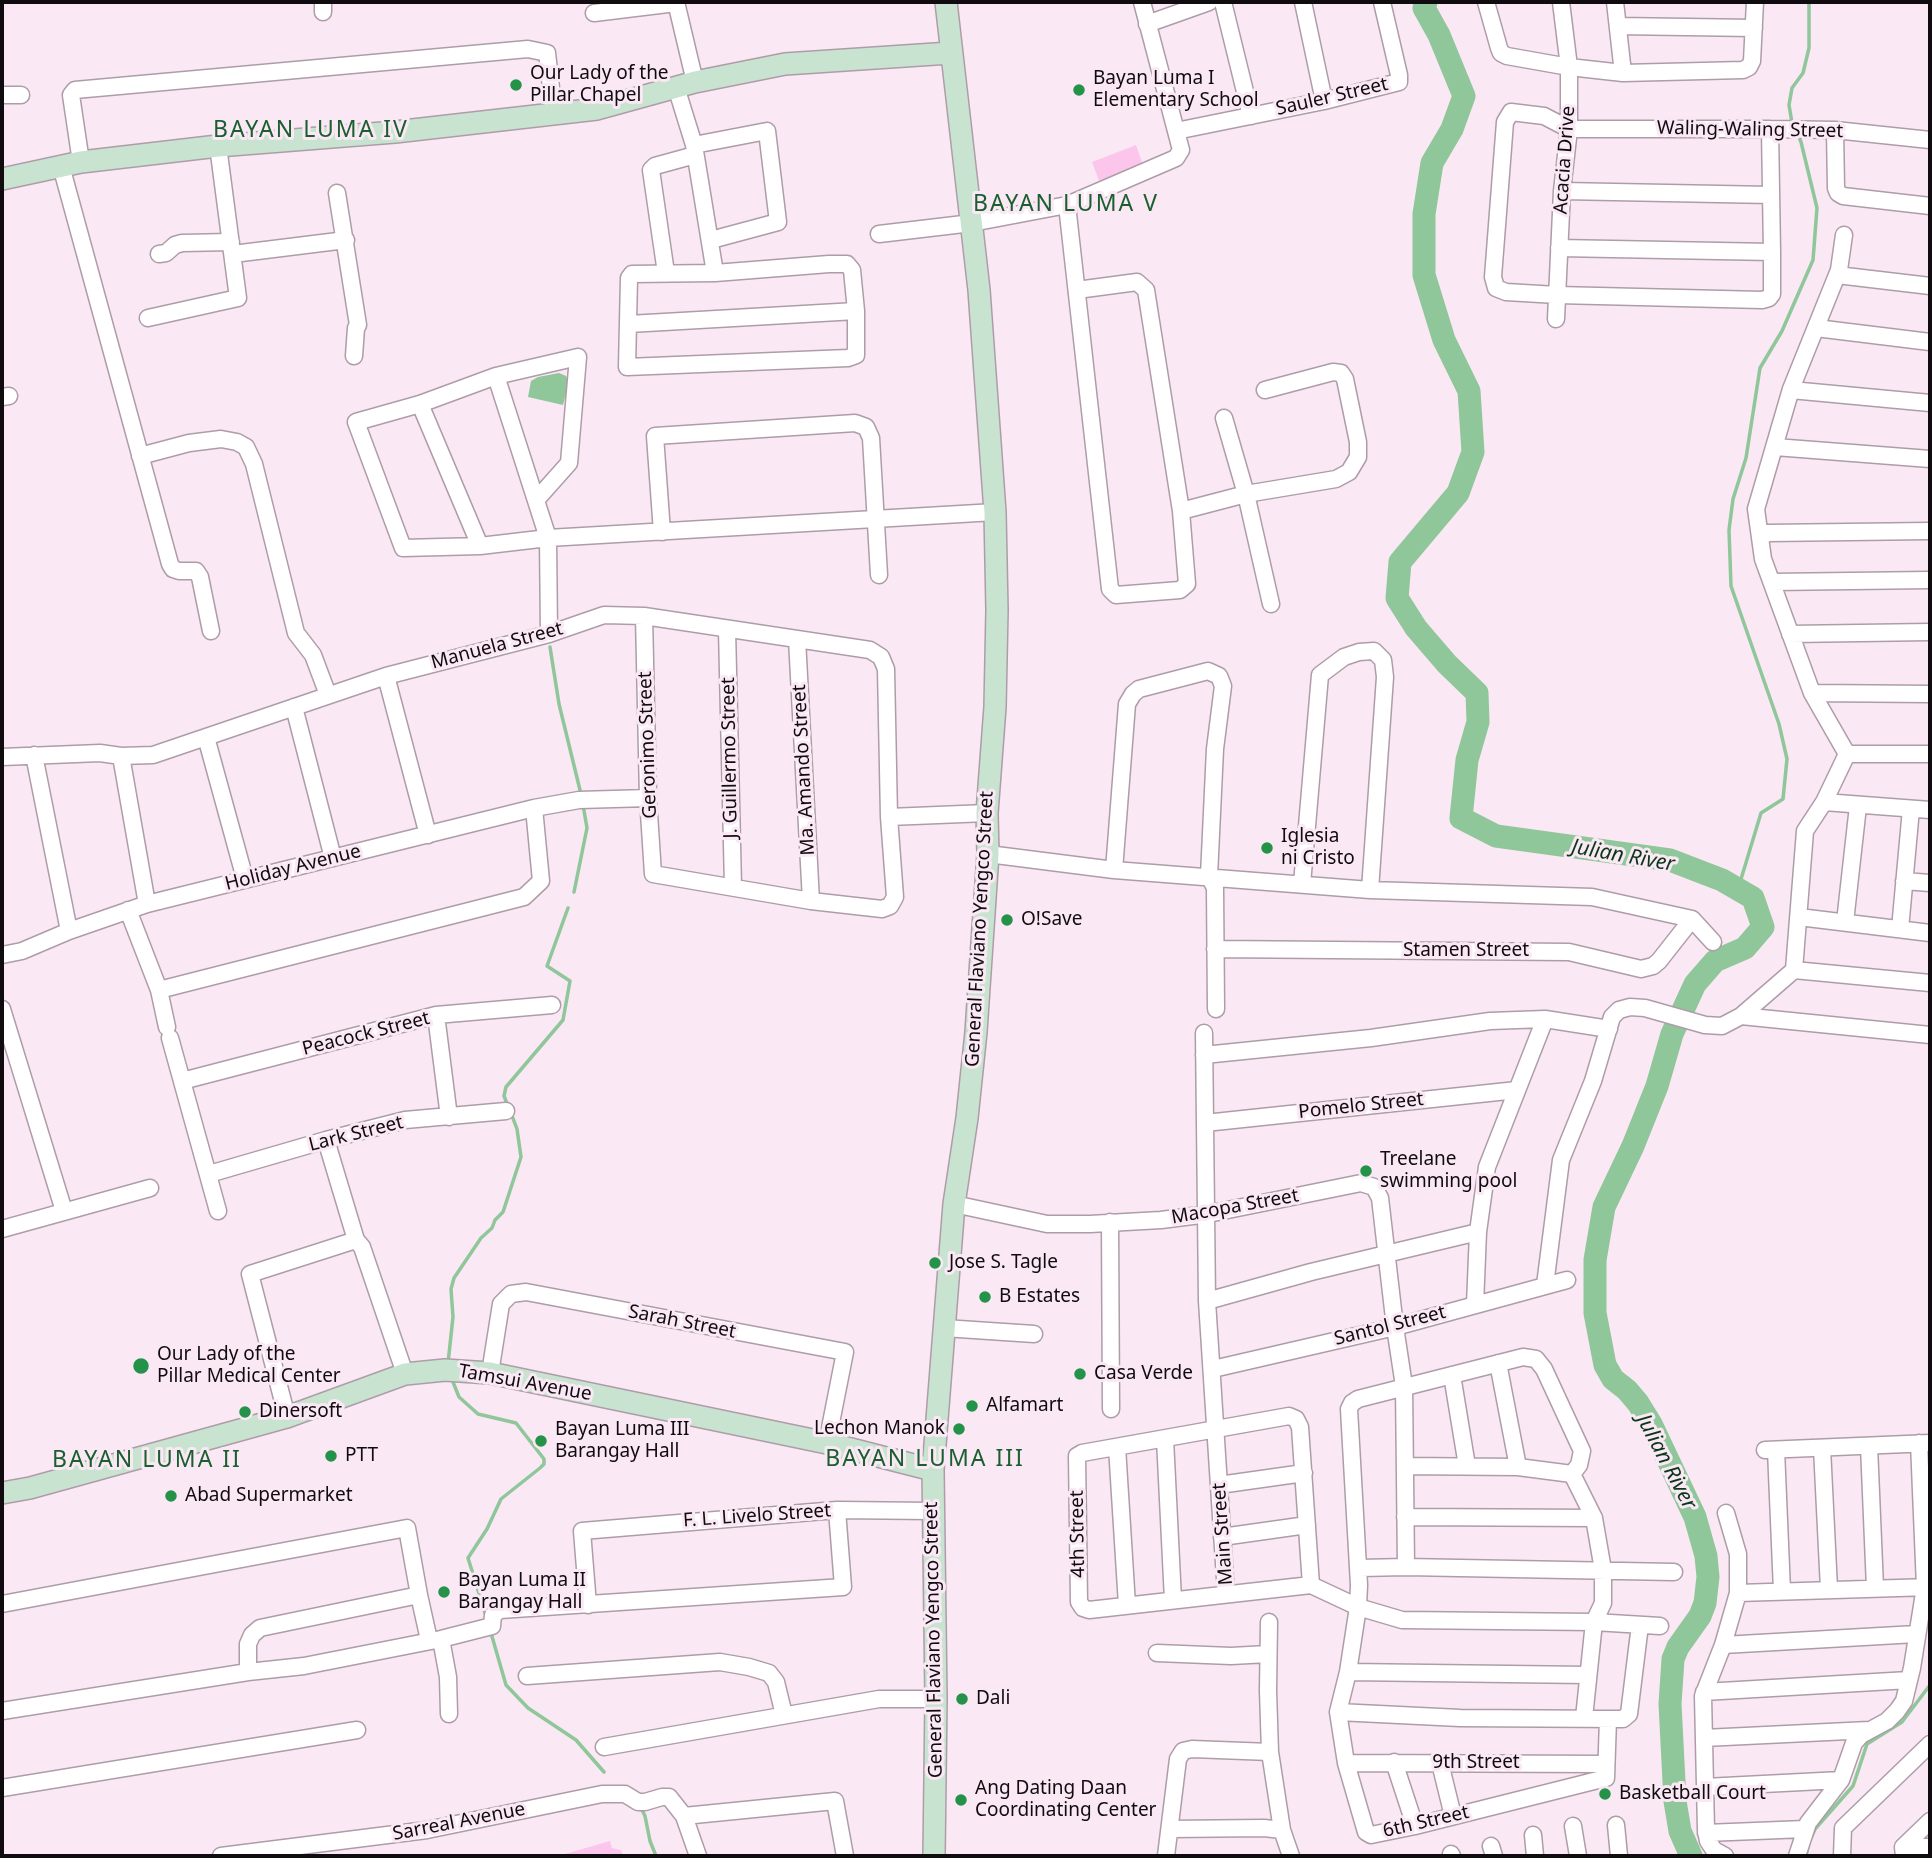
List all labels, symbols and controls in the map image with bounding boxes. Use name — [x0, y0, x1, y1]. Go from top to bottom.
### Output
place label: Our Lady of the Pillar Chapel — [530, 63, 669, 107]
place label: Bayan Luma I Elementary School — [1093, 68, 1259, 112]
street label: Sauler Street — [1274, 73, 1390, 121]
marker: Our Lady of the Pillar Chapel — [508, 77, 524, 93]
marker: Bayan Luma I Elementary School — [1071, 82, 1087, 98]
street label: Acacia Drive — [1550, 105, 1580, 215]
district label: BAYAN LUMA IV — [215, 116, 407, 144]
street label: Waling-Waling Street — [1657, 117, 1843, 143]
district label: BAYAN LUMA V — [974, 190, 1158, 218]
street label: Manuela Street — [429, 617, 565, 675]
street label: Geronimo Street — [634, 671, 662, 819]
street label: J. Guillermo Street — [717, 677, 743, 839]
street label: Ma. Amando Street — [788, 684, 820, 856]
street label: General Flaviano Yengco Street — [961, 790, 999, 1068]
place label: Iglesia ni Cristo — [1281, 826, 1355, 870]
water label: Julian River — [1569, 835, 1677, 877]
street label: Holiday Avenue — [223, 840, 363, 896]
marker: Iglesia ni Cristo — [1259, 840, 1275, 856]
place label: O!Save — [1021, 909, 1082, 931]
marker: O!Save — [999, 912, 1015, 928]
street label: Stamen Street — [1403, 940, 1529, 962]
street label: Peacock Street — [300, 1007, 432, 1061]
street label: Pomelo Street — [1297, 1088, 1425, 1124]
street label: Lark Street — [306, 1111, 406, 1157]
place label: Treelane swimming pool — [1380, 1149, 1517, 1193]
marker: Treelane swimming pool — [1358, 1163, 1374, 1179]
street label: Macopa Street — [1170, 1185, 1300, 1229]
place label: Jose S. Tagle — [949, 1252, 1058, 1274]
marker: Jose S. Tagle — [927, 1255, 943, 1271]
place label: B Estates — [999, 1286, 1080, 1308]
marker: B Estates — [977, 1289, 993, 1305]
street label: Sarah Street — [626, 1300, 738, 1344]
street label: Santol Street — [1332, 1301, 1448, 1351]
place label: Our Lady of the Pillar Medical Center — [157, 1344, 341, 1388]
marker: Our Lady of the Pillar Medical Center — [131, 1356, 151, 1376]
street label: Tamsui Avenue — [457, 1360, 593, 1406]
place label: Casa Verde — [1094, 1363, 1193, 1385]
marker: Casa Verde — [1072, 1366, 1088, 1382]
place label: Alfamart — [986, 1395, 1063, 1417]
marker: Alfamart — [964, 1398, 980, 1414]
place label: Dinersoft — [259, 1401, 342, 1423]
marker: Dinersoft — [237, 1404, 253, 1420]
water label: Julian River — [1630, 1410, 1702, 1514]
place label: Lechon Manok — [814, 1418, 945, 1440]
place label: Bayan Luma III Barangay Hall — [555, 1419, 689, 1463]
marker: Lechon Manok — [951, 1421, 967, 1437]
marker: Bayan Luma III Barangay Hall — [533, 1433, 549, 1449]
place label: PTT — [345, 1445, 378, 1467]
district label: BAYAN LUMA III — [827, 1445, 1023, 1473]
district label: BAYAN LUMA II — [54, 1446, 240, 1474]
marker: PTT — [323, 1448, 339, 1464]
street label: Main Street — [1208, 1482, 1238, 1586]
place label: Abad Supermarket — [185, 1485, 353, 1507]
marker: Abad Supermarket — [163, 1488, 179, 1504]
street label: 4th Street — [1066, 1490, 1090, 1578]
street label: F. L. Livelo Street — [682, 1499, 832, 1533]
street label: General Flaviano Yengco Street — [920, 1502, 948, 1778]
place label: Bayan Luma II Barangay Hall — [458, 1570, 586, 1614]
marker: Bayan Luma II Barangay Hall — [436, 1584, 452, 1600]
place label: Dali — [976, 1688, 1010, 1710]
marker: Dali — [954, 1691, 970, 1707]
street label: 9th Street — [1432, 1752, 1520, 1774]
place label: Ang Dating Daan Coordinating Center — [975, 1778, 1156, 1822]
place label: Basketball Court — [1619, 1783, 1766, 1805]
marker: Basketball Court — [1597, 1786, 1613, 1802]
marker: Ang Dating Daan Coordinating Center — [953, 1792, 969, 1808]
street label: Sarreal Avenue — [391, 1798, 527, 1846]
street label: 6th Street — [1381, 1801, 1471, 1843]

